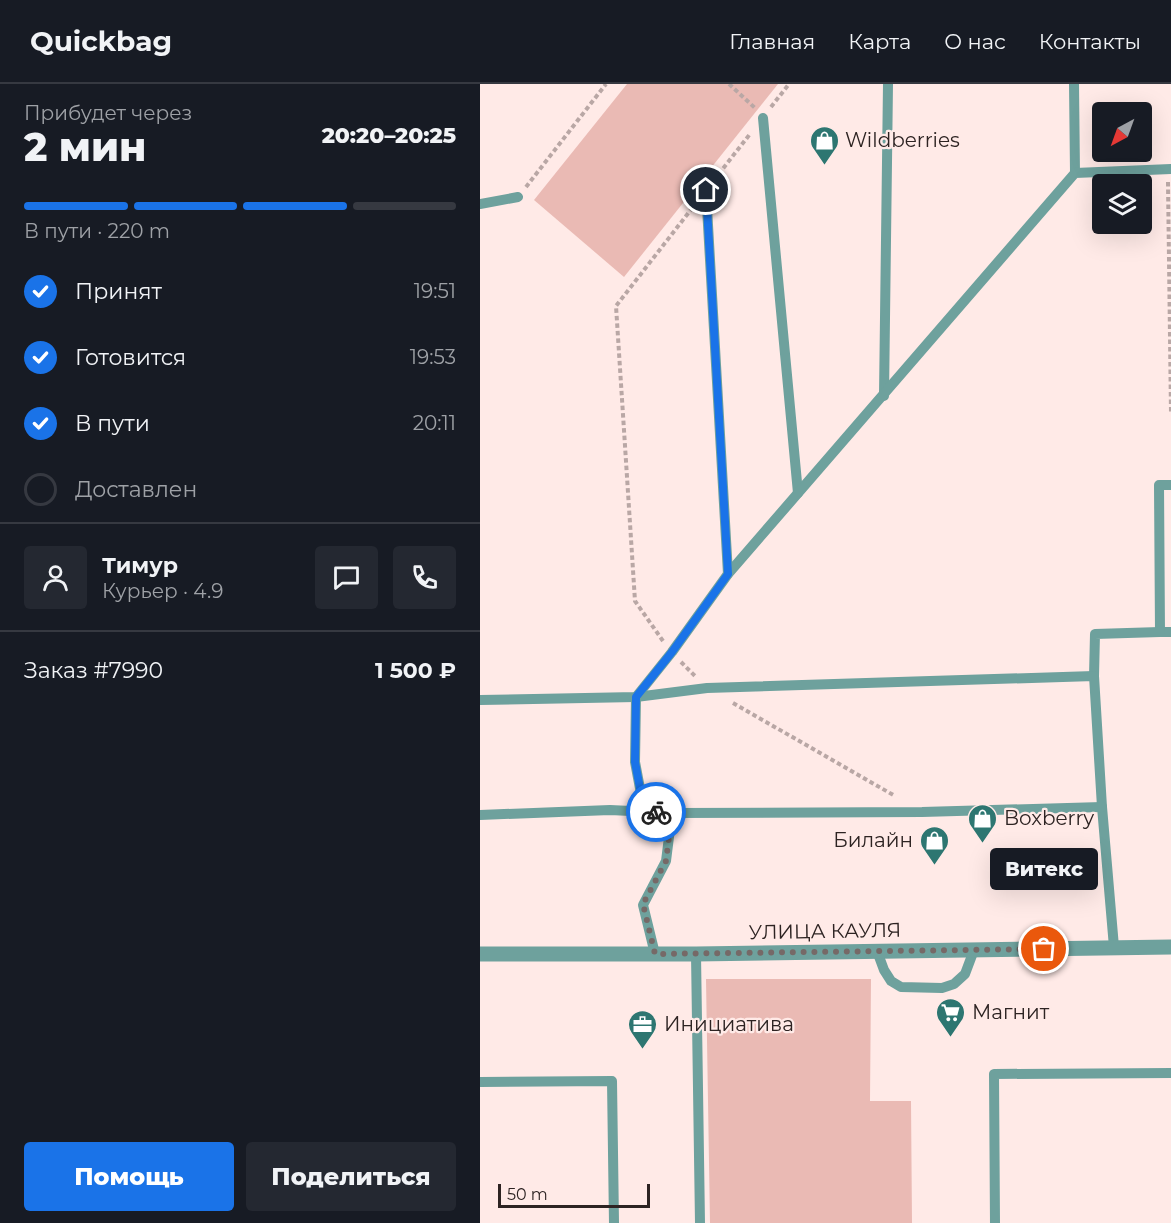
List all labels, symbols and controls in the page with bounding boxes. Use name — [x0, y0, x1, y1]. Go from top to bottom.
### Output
text: Quickbag — [30, 24, 172, 58]
text: Главная — [729, 29, 815, 54]
text: Карта — [848, 29, 911, 54]
text: О нас — [944, 29, 1006, 54]
text: Контакты — [1039, 29, 1141, 54]
text: Прибудет через — [24, 101, 192, 125]
north arrow — [1092, 102, 1152, 162]
map controls — [1092, 102, 1152, 234]
text: 20:20–20:25 — [322, 122, 456, 149]
text: 2 мин — [24, 123, 146, 171]
shop icon: Wildberries — [808, 124, 840, 166]
place label: Wildberries — [845, 128, 960, 152]
pin — [680, 164, 731, 215]
icon: home — [689, 173, 722, 206]
button: layers — [1092, 174, 1152, 234]
text: В пути · 220 m — [24, 219, 170, 243]
icon: check — [24, 275, 57, 308]
text: Принят — [75, 278, 162, 305]
text: 19:51 — [414, 279, 456, 303]
icon: check — [24, 341, 57, 374]
text: Готовится — [75, 344, 186, 371]
text: 19:53 — [410, 345, 456, 369]
icon: check — [24, 407, 57, 440]
text: В пути — [75, 410, 150, 437]
text: 20:11 — [413, 411, 456, 435]
text: Доставлен — [75, 476, 197, 503]
button: person — [24, 546, 87, 609]
button: chat — [315, 546, 378, 609]
button: phone — [393, 546, 456, 609]
text: Тимур — [102, 552, 178, 579]
text: Курьер · 4.9 — [102, 579, 223, 603]
text: Заказ #7990 — [24, 657, 163, 684]
text: 1 500 ₽ — [375, 657, 456, 684]
courier — [626, 782, 686, 842]
icon: bike — [640, 796, 673, 829]
shop icon: Boxberry — [967, 802, 999, 844]
place label: Boxberry — [1004, 806, 1094, 830]
shop icon: Билайн — [918, 824, 950, 866]
place label: Билайн — [833, 828, 913, 852]
callout: Витекс — [990, 847, 1098, 889]
text: Витекс — [1005, 857, 1083, 881]
street label: УЛИЦА КАУЛЯ — [748, 918, 902, 944]
pin — [1018, 923, 1069, 974]
icon: bag — [1027, 932, 1060, 965]
supermarket icon: Магнит — [935, 996, 967, 1038]
place label: Магнит — [972, 1000, 1050, 1024]
office icon: Инициатива — [627, 1008, 659, 1050]
place label: Инициатива — [664, 1012, 794, 1036]
button: Помощь — [24, 1142, 234, 1211]
button: Поделиться — [246, 1142, 456, 1211]
scale bar — [498, 1181, 650, 1208]
text: 50 m — [507, 1185, 548, 1204]

